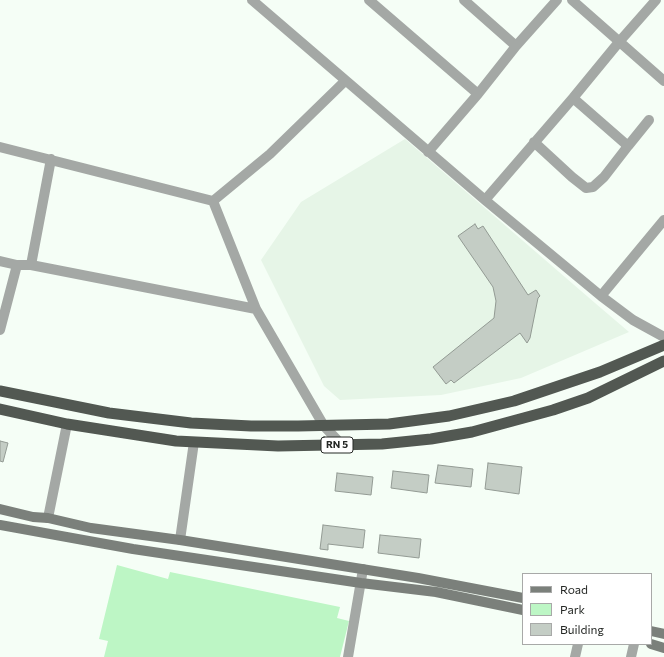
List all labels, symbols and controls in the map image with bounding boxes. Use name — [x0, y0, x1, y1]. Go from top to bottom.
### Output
road number: RN 5 — [321, 437, 353, 453]
legend — [522, 573, 652, 645]
text: Road — [560, 582, 588, 596]
text: Park — [560, 602, 585, 616]
text: Building — [560, 622, 604, 636]

